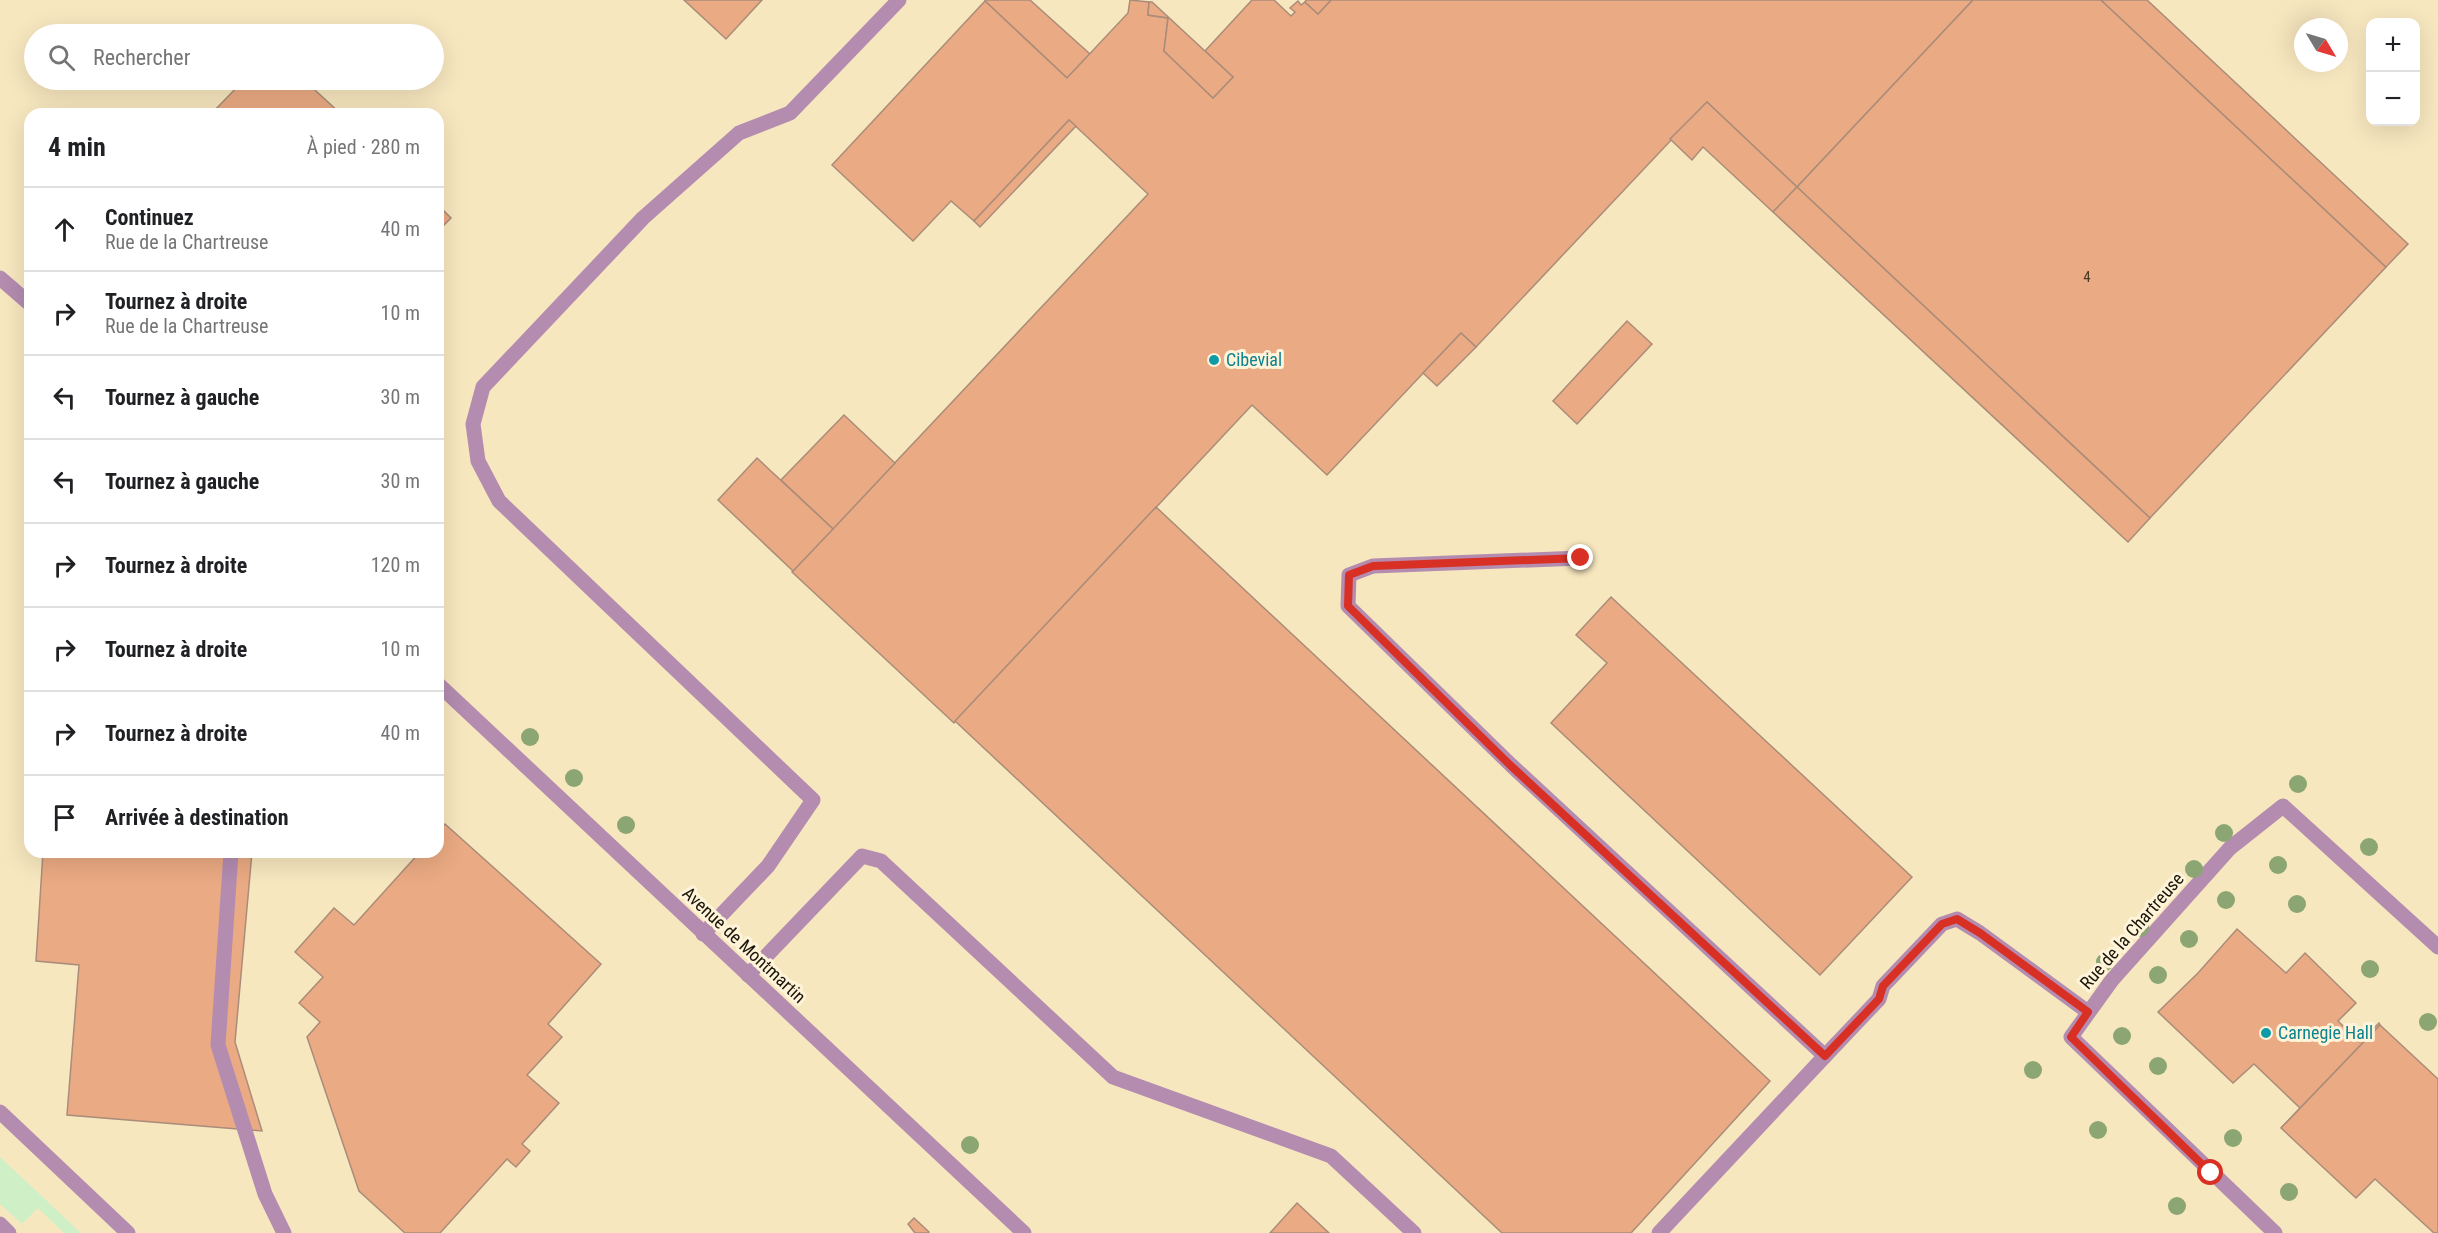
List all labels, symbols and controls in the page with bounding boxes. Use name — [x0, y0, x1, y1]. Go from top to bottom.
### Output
north arrow — [2294, 18, 2348, 72]
map controls — [2366, 18, 2420, 126]
button: + — [2366, 18, 2420, 72]
search box — [24, 24, 444, 90]
icon: search — [45, 41, 78, 74]
text: Rechercher — [93, 45, 190, 70]
button: − — [2366, 72, 2420, 126]
text: 4 min — [48, 132, 106, 162]
text: À pied · 280 m — [307, 135, 420, 159]
text: Continuez — [105, 205, 194, 230]
icon: ahead — [48, 213, 81, 246]
text: 40 m — [381, 217, 420, 241]
text: Rue de la Chartreuse — [105, 230, 268, 254]
house number: 4 — [2083, 268, 2091, 286]
text: Tournez à droite — [105, 289, 247, 314]
icon: right — [48, 297, 81, 330]
text: 10 m — [381, 301, 420, 325]
text: Rue de la Chartreuse — [105, 314, 268, 338]
place label: Cibevial — [1226, 349, 1282, 370]
marker: Cibevial — [1207, 353, 1221, 367]
icon: left — [48, 381, 81, 414]
text: Tournez à gauche — [105, 385, 259, 410]
text: 30 m — [381, 385, 420, 409]
icon: left — [48, 465, 81, 498]
text: Tournez à gauche — [105, 469, 259, 494]
text: 30 m — [381, 469, 420, 493]
route end — [1567, 544, 1593, 570]
icon: right — [48, 549, 81, 582]
text: Tournez à droite — [105, 553, 247, 578]
text: 120 m — [371, 553, 420, 577]
icon: right — [48, 633, 81, 666]
text: Tournez à droite — [105, 637, 247, 662]
text: 10 m — [381, 637, 420, 661]
icon: right — [48, 717, 81, 750]
text: Tournez à droite — [105, 721, 247, 746]
text: 40 m — [381, 721, 420, 745]
icon: arrive — [48, 801, 81, 834]
text: Arrivée à destination — [105, 805, 289, 830]
street label: Rue de la Chartreuse — [2075, 868, 2188, 993]
street label: Avenue de Montmartin — [679, 882, 810, 1007]
place label: Carnegie Hall — [2278, 1022, 2373, 1043]
marker: Carnegie Hall — [2259, 1026, 2273, 1040]
route start — [2197, 1159, 2223, 1185]

